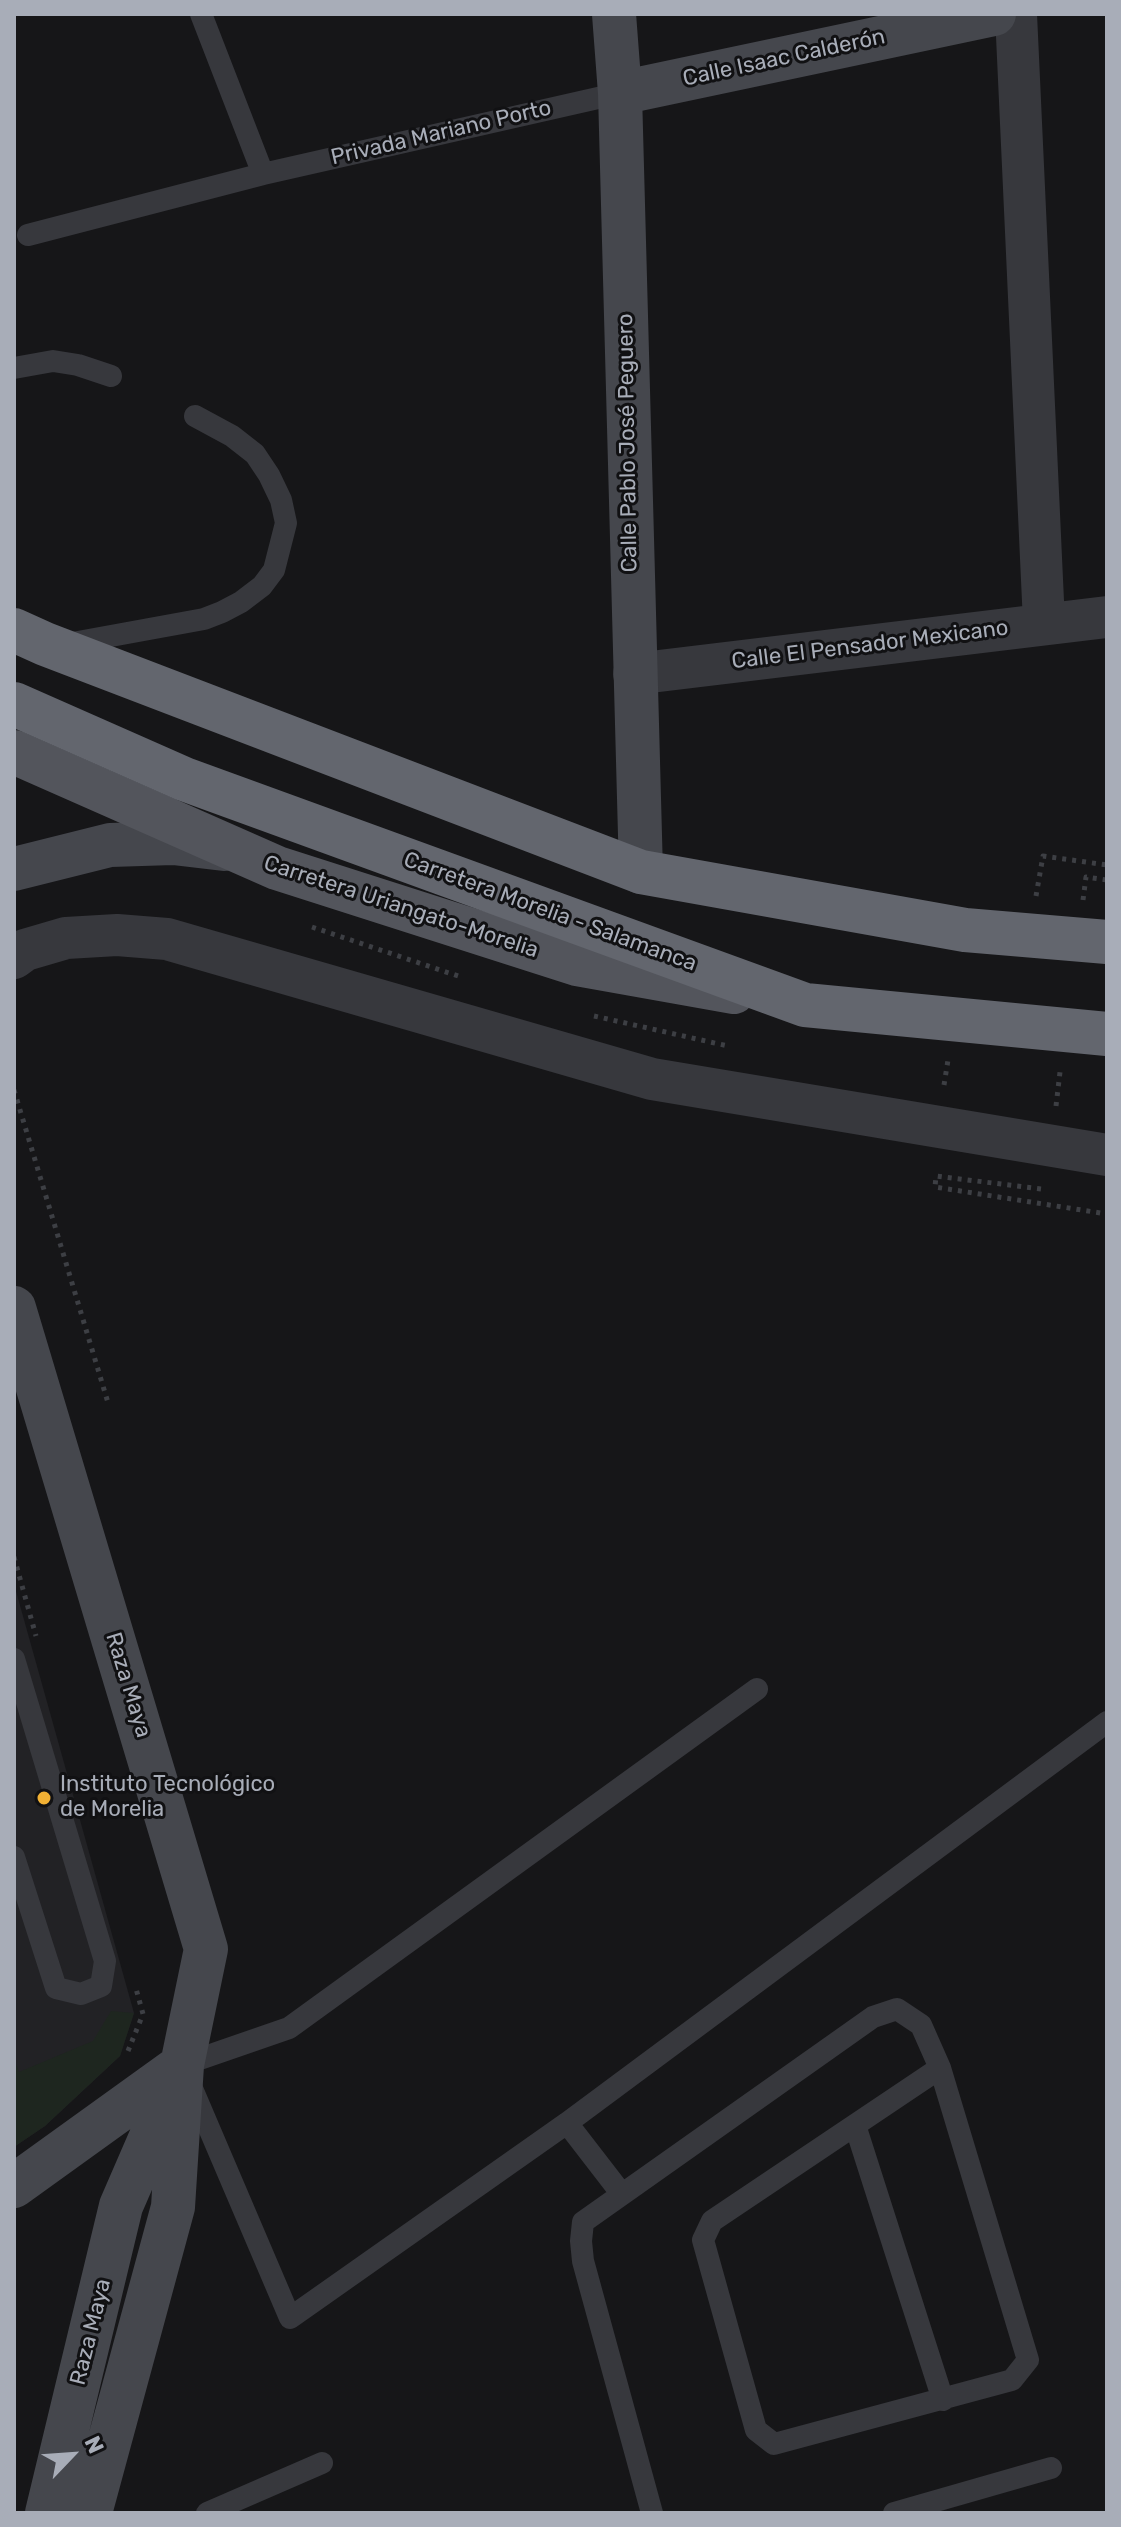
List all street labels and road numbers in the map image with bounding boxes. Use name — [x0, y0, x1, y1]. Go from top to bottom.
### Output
street label: Calle Isaac Calderón — [681, 24, 887, 92]
street label: Privada Mariano Porto — [328, 95, 554, 171]
street label: Calle Pablo José Peguero — [613, 313, 643, 573]
street label: Calle El Pensador Mexicano — [730, 615, 1010, 675]
street label: Carretera Morelia - Salamanca — [400, 847, 700, 977]
street label: Carretera Uriangato-Morelia — [260, 850, 542, 964]
street label: Raza Maya — [100, 1629, 156, 1741]
street label: Raza Maya — [65, 2276, 117, 2388]

